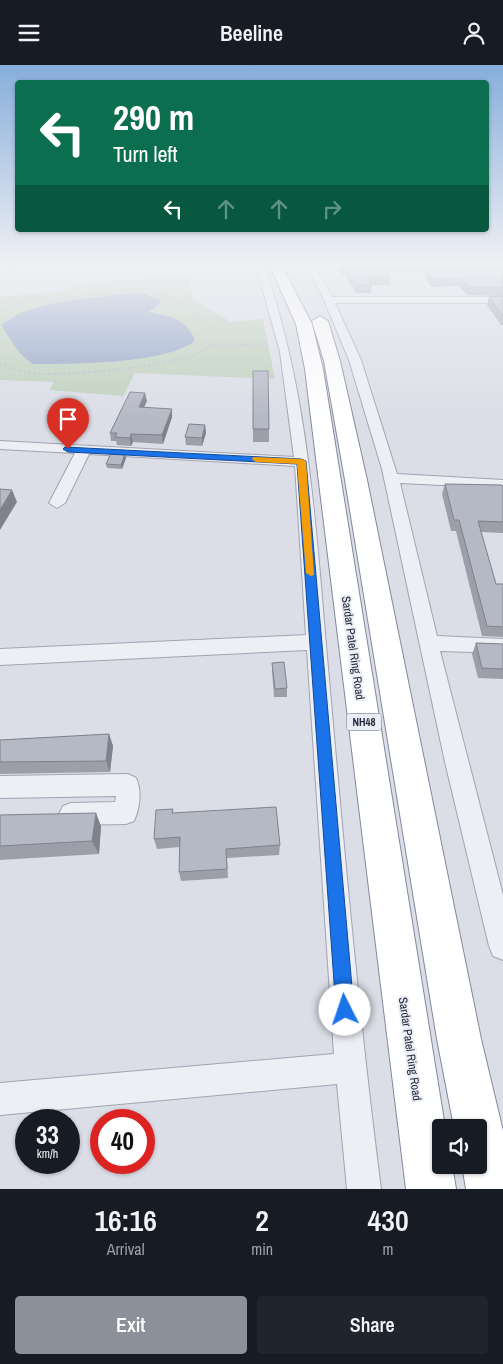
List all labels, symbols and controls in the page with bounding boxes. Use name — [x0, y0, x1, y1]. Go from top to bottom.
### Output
text: Beeline — [220, 18, 283, 48]
icon: menu — [15, 19, 43, 47]
icon: person — [460, 19, 488, 47]
text: 290 m — [113, 94, 194, 141]
icon: left — [30, 100, 95, 165]
text: Turn left — [113, 139, 178, 169]
icon: left — [159, 195, 187, 223]
icon: ahead — [212, 195, 240, 223]
icon: ahead — [265, 195, 293, 223]
icon: right — [318, 195, 346, 223]
pin — [47, 398, 89, 449]
icon: arrive — [54, 405, 82, 433]
street label: Sardar Patel Ring Road — [338, 595, 368, 701]
road number: NH48 — [346, 714, 382, 731]
position arrow — [318, 983, 370, 1035]
street label: Sardar Patel Ring Road — [395, 996, 425, 1102]
speed limit sign: 40 — [90, 1109, 155, 1174]
text: 33 — [36, 1118, 59, 1152]
map controls — [432, 1119, 487, 1174]
button: sound — [432, 1119, 487, 1174]
text: km/h — [37, 1146, 58, 1162]
text: 16:16 — [94, 1200, 157, 1240]
text: 2 — [255, 1200, 269, 1240]
text: 430 — [368, 1200, 409, 1240]
text: Arrival — [107, 1238, 145, 1260]
text: min — [251, 1238, 273, 1260]
text: m — [383, 1238, 394, 1260]
button: Exit — [15, 1296, 247, 1354]
button: Share — [257, 1296, 488, 1354]

